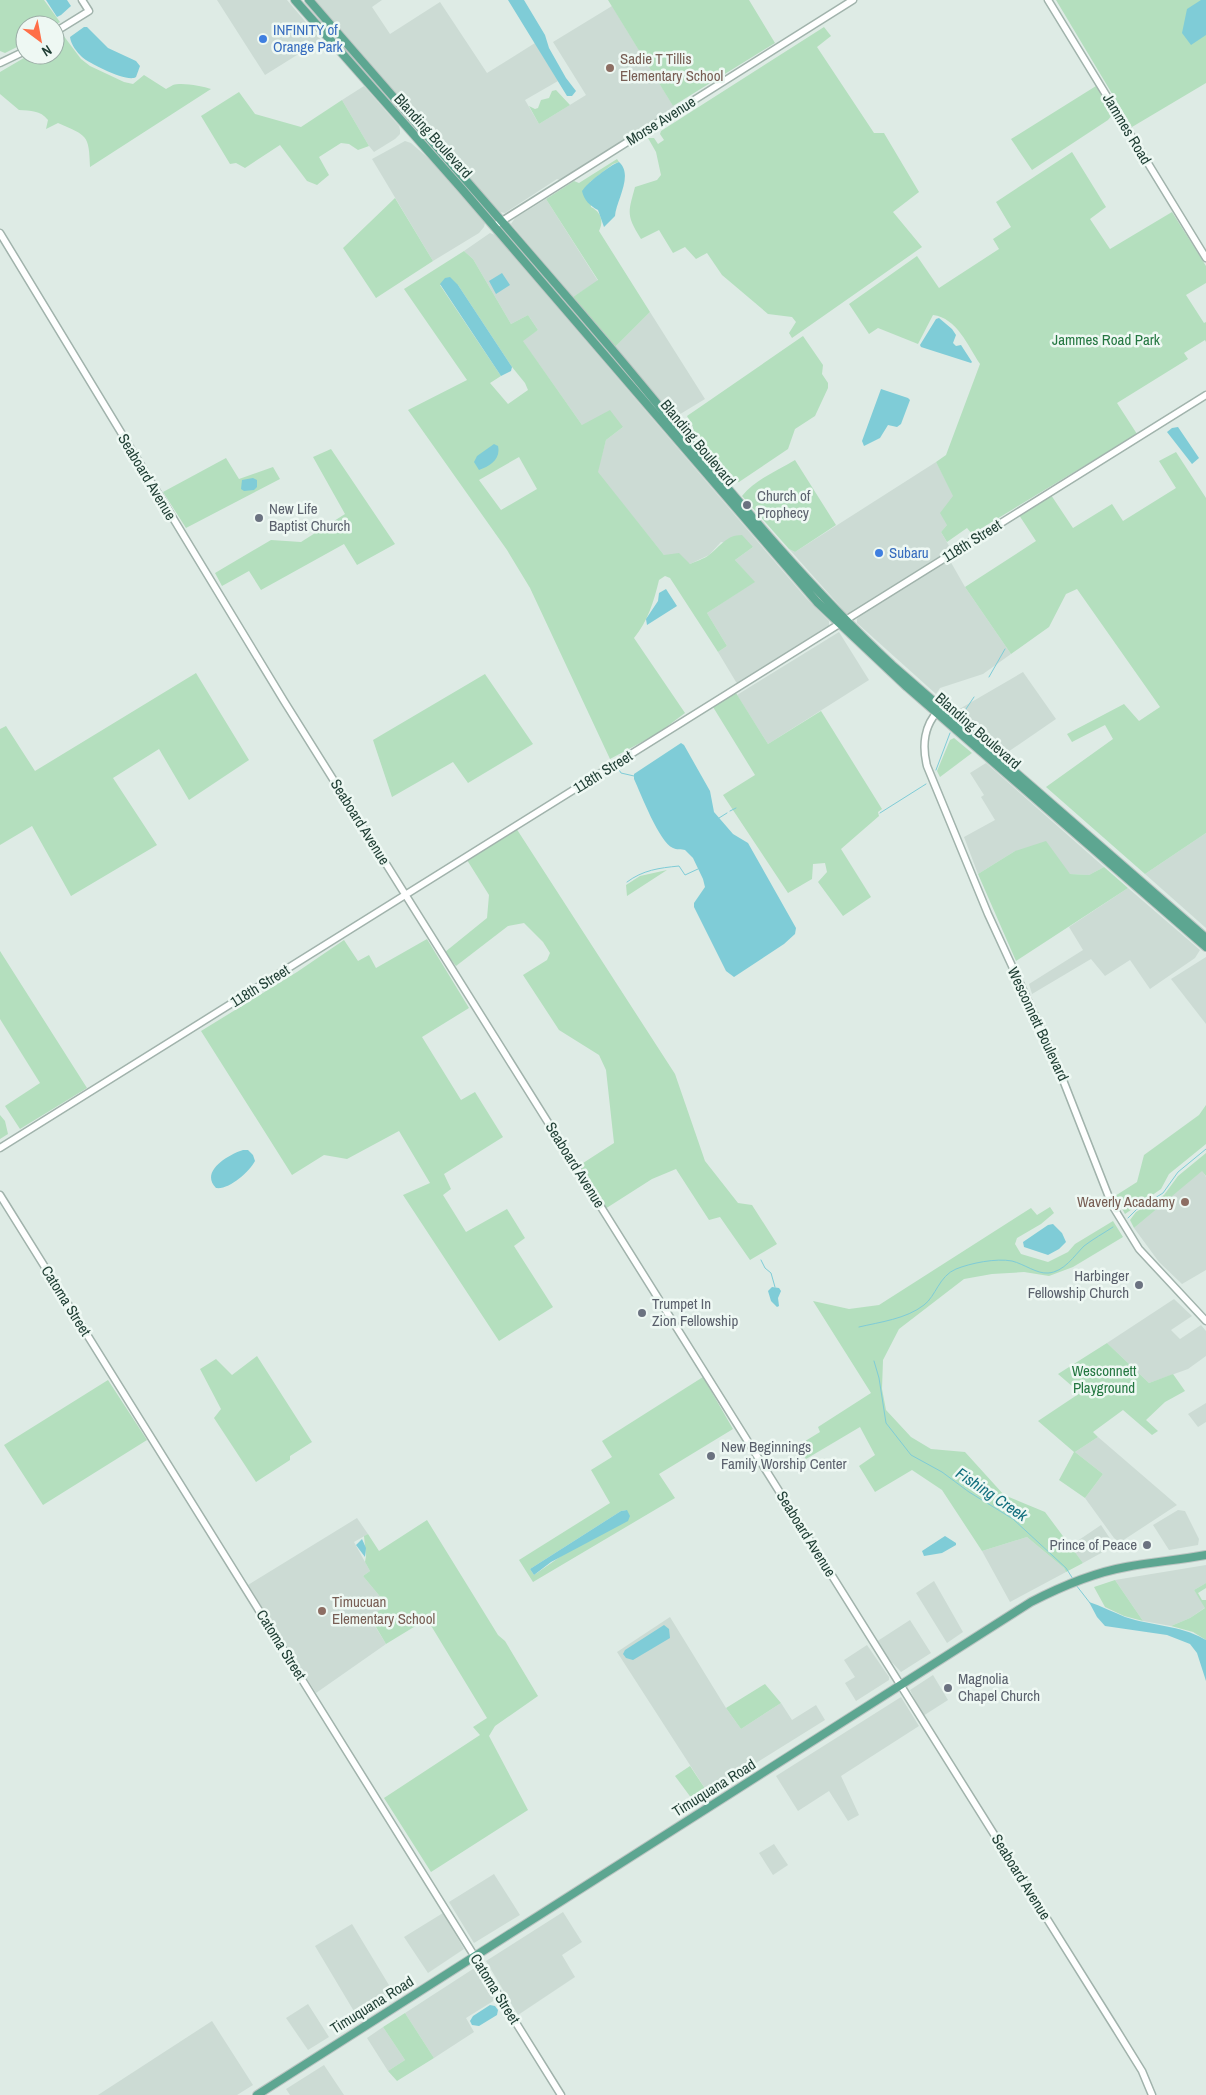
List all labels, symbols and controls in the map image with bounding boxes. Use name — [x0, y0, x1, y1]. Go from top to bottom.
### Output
north arrow — [15, 15, 65, 65]
place label: INFINITY of Orange Park — [273, 19, 344, 57]
marker: INFINITY of Orange Park — [257, 33, 269, 45]
text: N — [39, 41, 55, 61]
place label: Sadie T Tillis Elementary School — [620, 48, 723, 86]
marker: Sadie T Tillis Elementary School — [604, 62, 616, 74]
street label: Blanding Boulevard — [390, 89, 477, 183]
street label: Jammes Road — [1098, 89, 1157, 168]
street label: Morse Avenue — [622, 91, 700, 150]
park label: Jammes Road Park — [1052, 329, 1161, 350]
street label: Blanding Boulevard — [656, 395, 741, 491]
street label: Seaboard Avenue — [113, 430, 182, 524]
place label: Church of Prophecy — [757, 485, 811, 523]
place label: New Life Baptist Church — [269, 498, 350, 536]
marker: Church of Prophecy — [741, 499, 753, 511]
marker: New Life Baptist Church — [253, 512, 265, 524]
street label: 118th Street — [938, 514, 1006, 567]
place label: Subaru — [889, 542, 929, 563]
marker: Subaru — [873, 547, 885, 559]
street label: Blanding Boulevard — [931, 687, 1026, 774]
street label: 118th Street — [569, 745, 637, 798]
street label: Seaboard Avenue — [326, 775, 395, 869]
street label: 118th Street — [226, 959, 294, 1012]
street label: Wesconnett Boulevard — [1003, 963, 1074, 1084]
street label: Seaboard Avenue — [541, 1118, 610, 1212]
place label: Waverly Acadamy — [1077, 1191, 1176, 1212]
marker: Waverly Acadamy — [1179, 1196, 1191, 1208]
street label: Catoma Street — [37, 1262, 97, 1340]
place label: Harbinger Fellowship Church — [1028, 1265, 1129, 1303]
marker: Harbinger Fellowship Church — [1133, 1279, 1145, 1291]
place label: Trumpet In Zion Fellowship — [652, 1293, 738, 1331]
marker: Trumpet In Zion Fellowship — [636, 1307, 648, 1319]
park label: Wesconnett Playground — [1072, 1360, 1137, 1398]
place label: New Beginnings Family Worship Center — [721, 1436, 847, 1474]
marker: New Beginnings Family Worship Center — [705, 1450, 717, 1462]
water label: Fishing Creek — [952, 1462, 1033, 1526]
street label: Seaboard Avenue — [772, 1487, 841, 1581]
place label: Prince of Peace — [1049, 1534, 1137, 1555]
marker: Prince of Peace — [1141, 1539, 1153, 1551]
place label: Timucuan Elementary School — [332, 1591, 435, 1629]
marker: Timucuan Elementary School — [316, 1605, 328, 1617]
street label: Catoma Street — [252, 1606, 312, 1684]
place label: Magnolia Chapel Church — [958, 1668, 1040, 1706]
marker: Magnolia Chapel Church — [942, 1682, 954, 1694]
street label: Timuquana Road — [668, 1754, 759, 1822]
street label: Seaboard Avenue — [987, 1830, 1056, 1924]
street label: Catoma Street — [466, 1950, 526, 2028]
street label: Timuquana Road — [326, 1971, 417, 2039]

